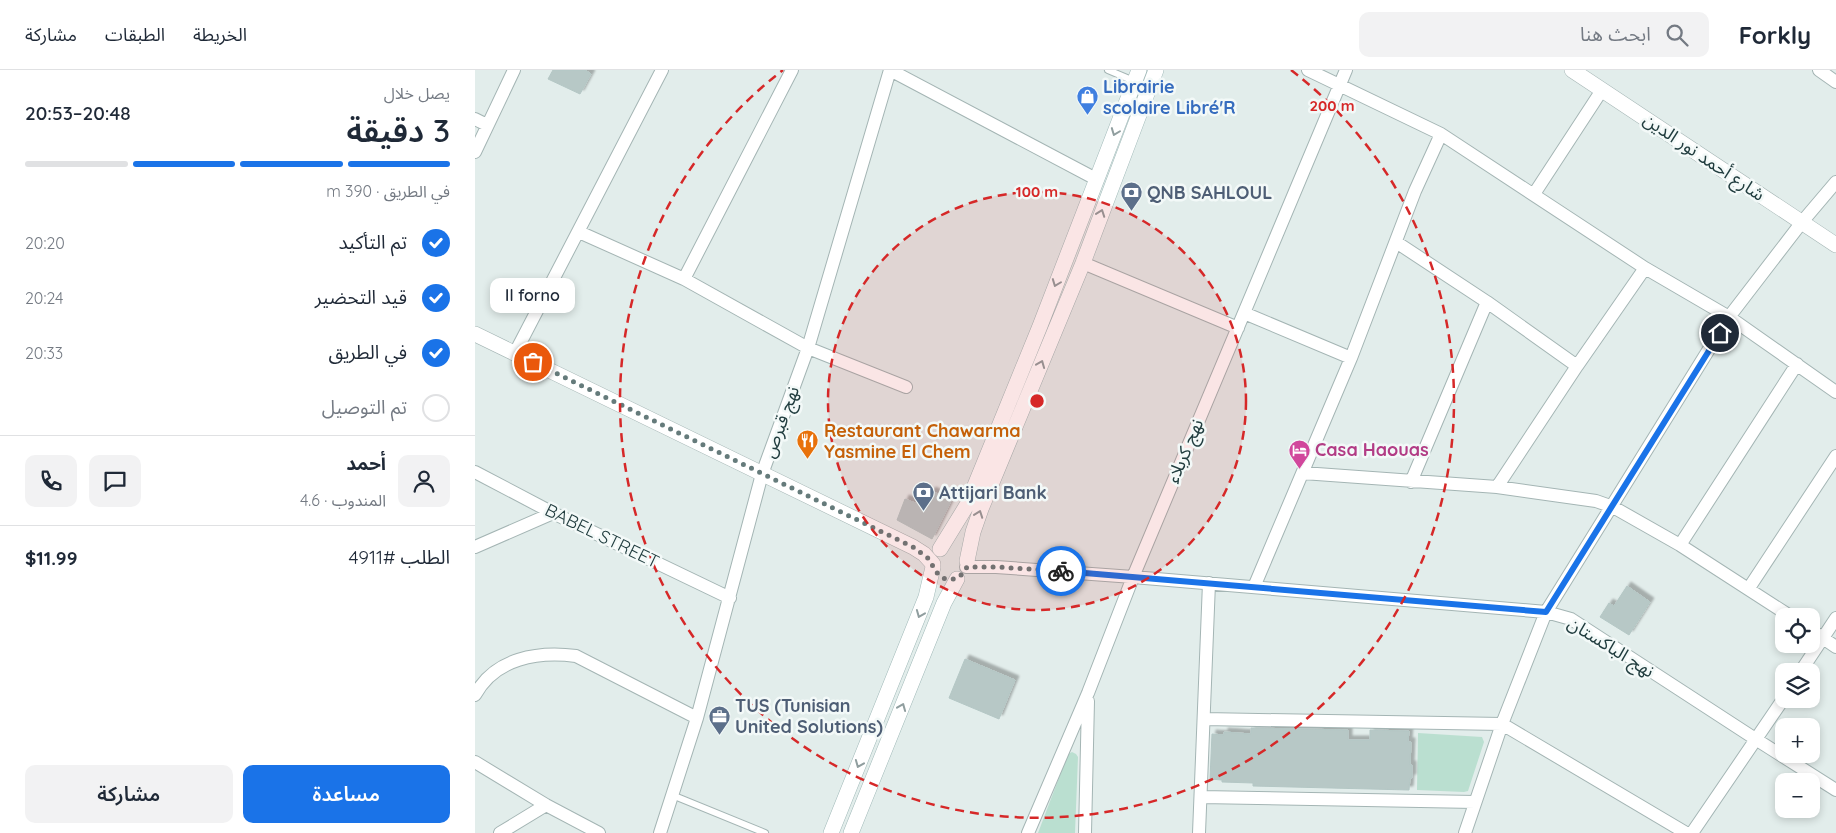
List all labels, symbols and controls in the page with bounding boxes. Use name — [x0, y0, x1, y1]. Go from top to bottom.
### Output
search box — [1359, 12, 1709, 57]
text: Forkly — [1739, 20, 1811, 50]
icon: search — [1663, 21, 1691, 49]
text: ابحث هنا — [1580, 22, 1651, 46]
text: مشاركة — [25, 23, 77, 46]
text: الطبقات — [105, 23, 165, 46]
text: الخريطة — [193, 23, 247, 46]
place label: Librairie scolaire Libré'R — [1103, 75, 1236, 119]
text: يصل خلال — [384, 83, 450, 103]
shop icon: Librairie scolaire Libré'R — [1075, 85, 1099, 116]
text: 200 m — [1310, 96, 1355, 115]
text: 20:48–20:53 — [25, 101, 131, 125]
street label: شارع أحمد نور الدين — [1637, 107, 1769, 208]
text: 3 دقيقة — [346, 110, 450, 150]
one-way arrow — [1110, 127, 1121, 136]
text: في الطريق · 390 m — [326, 181, 450, 201]
bank icon: QNB SAHLOUL — [1119, 181, 1143, 212]
place label: QNB SAHLOUL — [1147, 181, 1272, 204]
text: 100 m — [1016, 182, 1058, 201]
one-way arrow — [1095, 209, 1105, 218]
icon: check — [422, 229, 450, 257]
text: تم التأكيد — [338, 230, 407, 254]
text: 20:20 — [25, 233, 65, 253]
callout: Il forno — [490, 277, 575, 312]
one-way arrow — [1052, 279, 1062, 287]
icon: check — [422, 284, 450, 312]
text: قيد التحضير — [315, 285, 407, 309]
text: Il forno — [505, 285, 560, 305]
text: 20:24 — [25, 288, 63, 308]
pin — [1699, 312, 1741, 354]
icon: home — [1706, 319, 1734, 347]
icon: check — [422, 339, 450, 367]
text: في الطريق — [328, 340, 407, 364]
pin — [512, 341, 554, 383]
text: 20:33 — [25, 343, 63, 363]
icon: bag — [519, 348, 547, 376]
one-way arrow — [1035, 360, 1045, 369]
street label: نهج قبرص — [757, 383, 806, 462]
centre of rings — [1028, 392, 1046, 410]
text: تم التوصيل — [322, 395, 407, 419]
street label: نهج كربلاء — [1161, 415, 1210, 487]
place label: Restaurant Chawarma Yasmine El Chem — [824, 419, 1021, 463]
restaurant icon: Restaurant Chawarma Yasmine El Chem — [796, 429, 820, 460]
hotel icon: Casa Haouas — [1287, 438, 1311, 469]
place label: Casa Haouas — [1315, 438, 1429, 461]
text: أحمد — [346, 451, 386, 475]
button: phone — [25, 455, 77, 507]
button: chat — [89, 455, 141, 507]
button: person — [398, 455, 450, 507]
bank icon: Attijari Bank — [911, 481, 935, 512]
place label: Attijari Bank — [939, 481, 1047, 504]
text: المندوب · 4.6 — [300, 490, 386, 510]
street label: BABEL STREET — [541, 498, 663, 573]
one-way arrow — [973, 511, 983, 519]
text: الطلب #4911 — [349, 545, 450, 569]
text: $11.99 — [25, 546, 77, 570]
courier — [1036, 546, 1086, 596]
icon: bike — [1047, 557, 1075, 585]
map controls — [1775, 608, 1820, 818]
button: locate — [1775, 608, 1820, 653]
one-way arrow — [915, 609, 926, 618]
street label: نهج الباكستان — [1563, 611, 1659, 684]
button: layers — [1775, 663, 1820, 708]
place label: TUS (Tunisian United Solutions) — [735, 694, 883, 738]
one-way arrow — [896, 703, 906, 712]
office icon: TUS (Tunisian United Solutions) — [707, 704, 731, 735]
button: + — [1775, 718, 1820, 763]
one-way arrow — [854, 759, 865, 768]
button: مشاركة — [25, 765, 233, 823]
button: مساعدة — [243, 765, 450, 823]
button: − — [1775, 773, 1820, 818]

